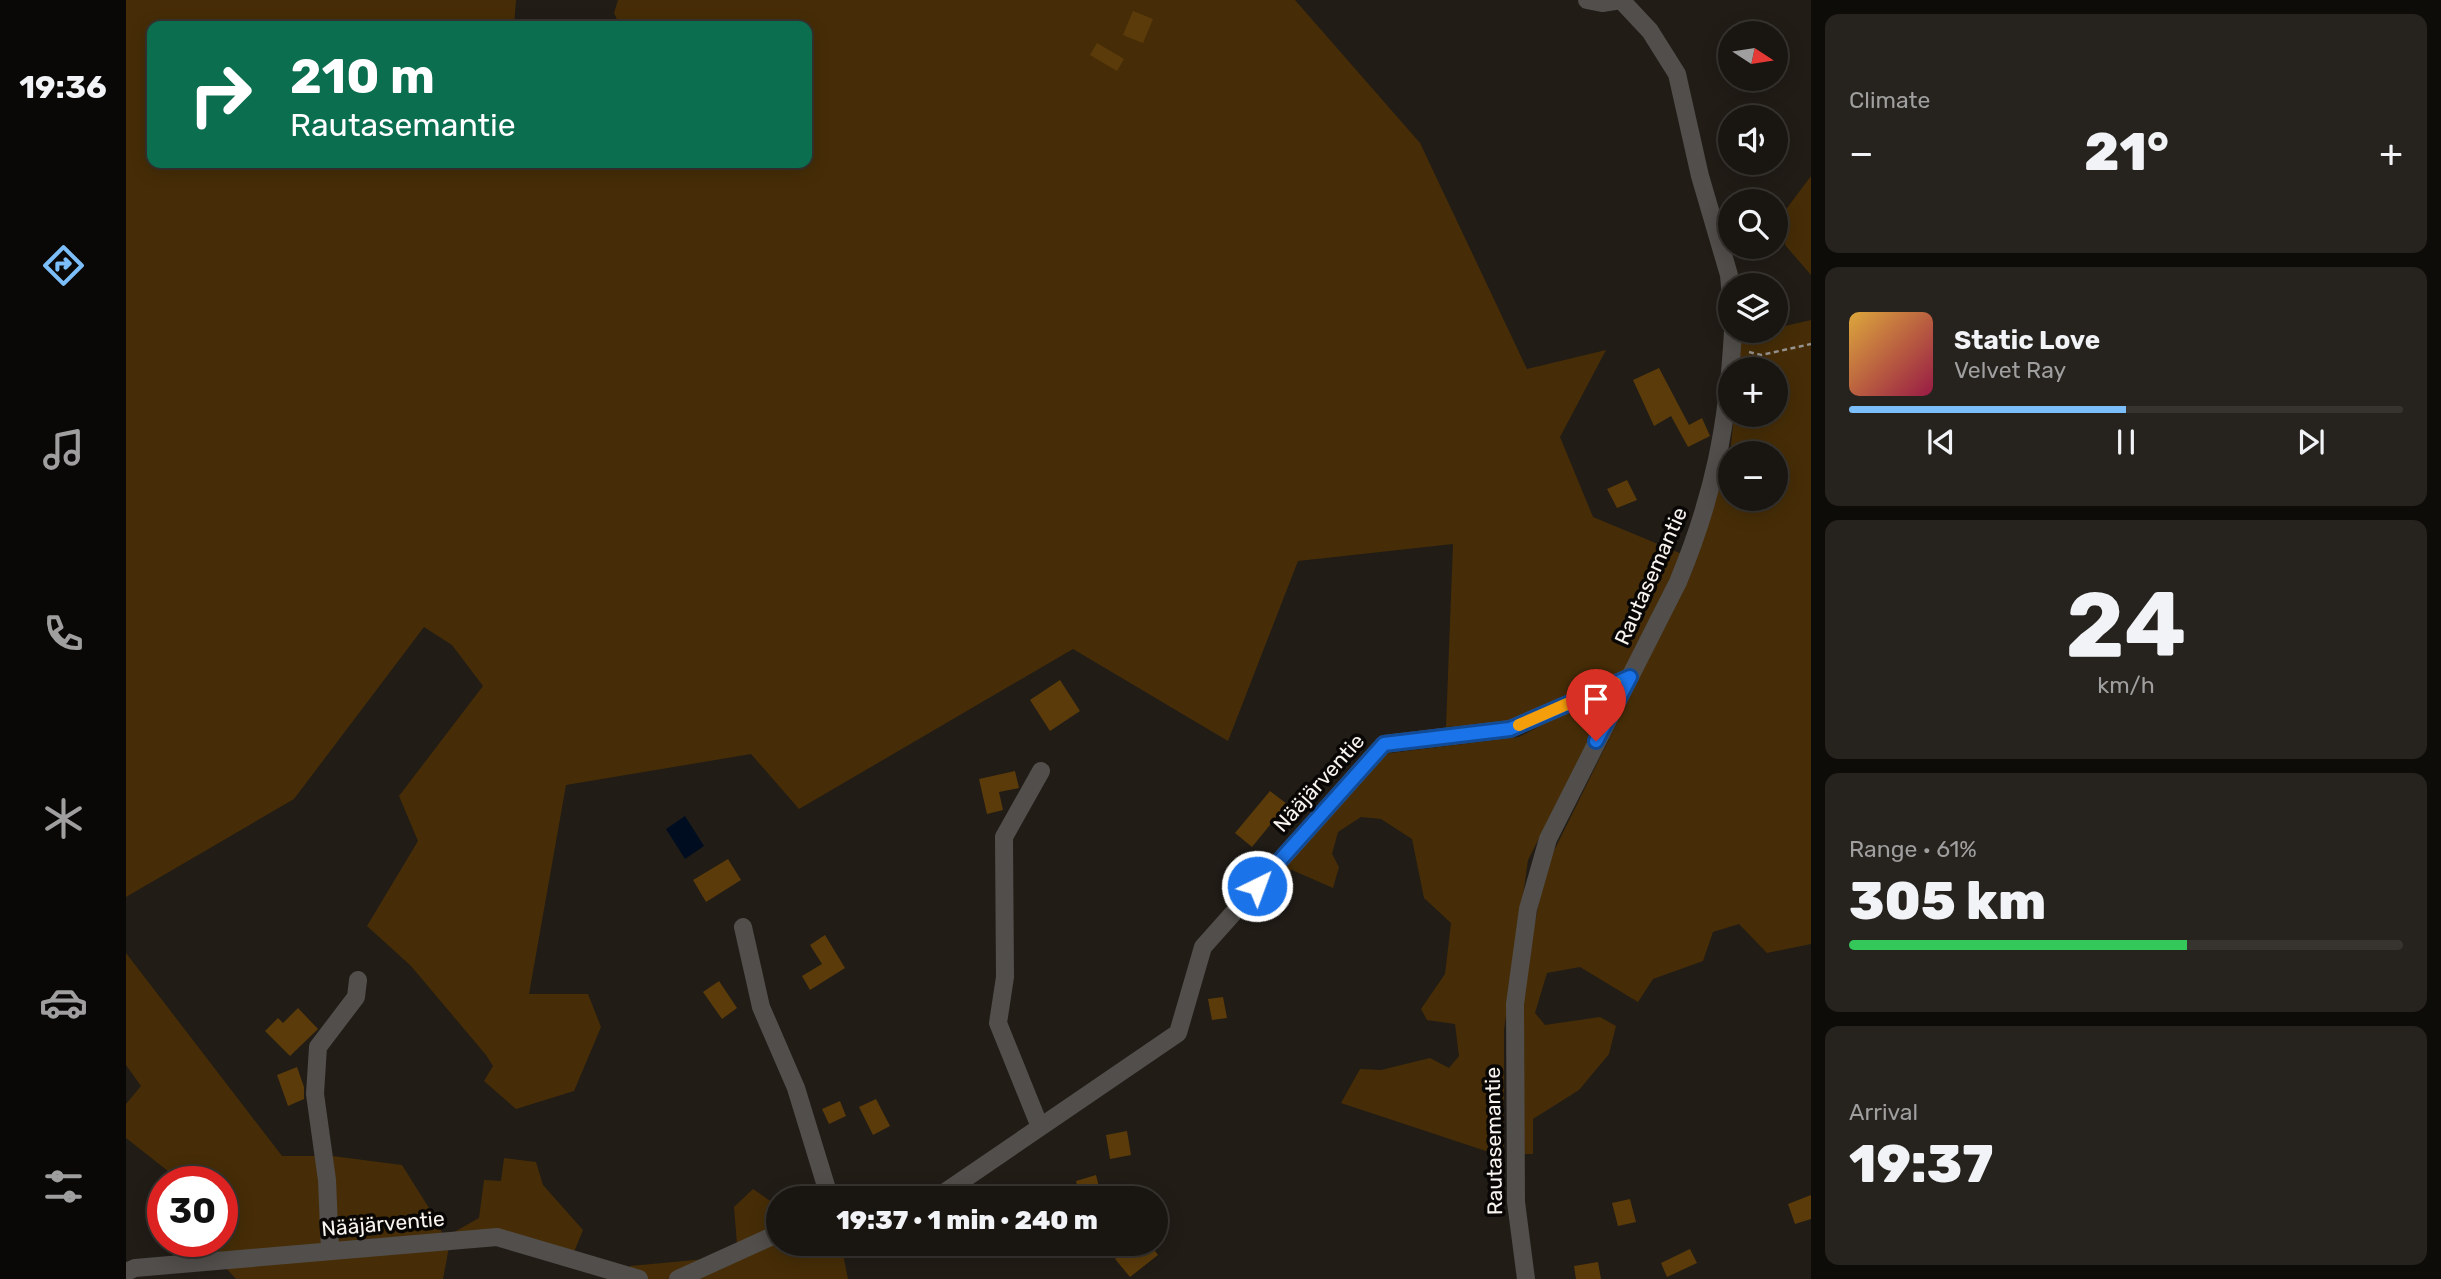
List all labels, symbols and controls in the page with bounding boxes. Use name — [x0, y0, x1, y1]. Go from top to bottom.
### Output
north arrow — [1718, 21, 1788, 91]
map controls — [1718, 21, 1788, 511]
text: 210 m — [290, 47, 435, 105]
icon: right — [175, 49, 266, 140]
text: 19:36 — [19, 68, 107, 106]
text: Climate — [1849, 86, 1930, 114]
button: sound — [1718, 105, 1788, 175]
text: Rautasemantie — [290, 106, 516, 144]
text: 21° — [2084, 121, 2169, 183]
text: − — [1849, 130, 1874, 176]
text: + — [2379, 130, 2403, 176]
button: search — [1718, 189, 1788, 259]
icon: directions — [39, 241, 88, 290]
button: layers — [1718, 273, 1788, 343]
text: Static Love — [1954, 325, 2100, 356]
text: Velvet Ray — [1954, 356, 2066, 384]
button: + — [1718, 357, 1788, 427]
icon: previous — [1922, 423, 1960, 461]
icon: pause — [2107, 423, 2145, 461]
icon: next — [2292, 423, 2330, 461]
icon: music — [39, 425, 88, 474]
button: − — [1718, 441, 1788, 511]
street label: Rautasemantie — [1609, 503, 1692, 649]
text: 24 — [2066, 571, 2186, 679]
icon: phone — [39, 609, 88, 658]
pin — [1566, 669, 1626, 741]
text: km/h — [2097, 671, 2155, 699]
icon: arrive — [1577, 680, 1615, 718]
street label: Nääjärventie — [1268, 728, 1369, 837]
icon: climate — [39, 794, 88, 843]
text: Range · 61% — [1849, 835, 1977, 863]
position arrow — [1220, 849, 1294, 923]
text: 305 km — [1849, 870, 2046, 932]
icon: car — [39, 978, 88, 1027]
street label: Rautasemantie — [1480, 1067, 1507, 1215]
text: Arrival — [1849, 1098, 1918, 1126]
text: 19:37 — [1849, 1133, 1994, 1195]
icon: filters — [39, 1162, 88, 1211]
speed limit sign: 30 — [147, 1166, 238, 1257]
text: 19:37 · 1 min · 240 m — [836, 1205, 1098, 1236]
street label: Nääjärventie — [320, 1206, 446, 1241]

